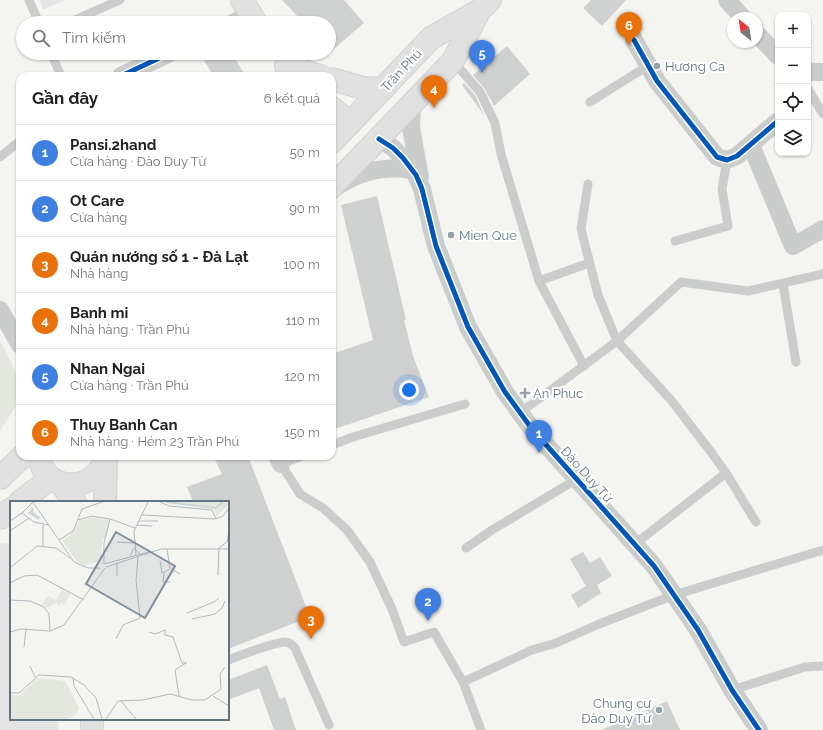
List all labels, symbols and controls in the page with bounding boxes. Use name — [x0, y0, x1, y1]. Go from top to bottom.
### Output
pin: 6 — [616, 12, 642, 45]
north arrow — [727, 12, 763, 48]
map controls — [775, 12, 811, 156]
button: + — [775, 12, 811, 48]
search box — [16, 16, 336, 60]
icon: search — [30, 27, 52, 49]
text: Tìm kiếm — [62, 29, 126, 47]
pin: 5 — [469, 40, 495, 73]
street label: Trần Phú — [378, 46, 425, 95]
button: − — [775, 48, 811, 84]
place label: Hương Ca — [665, 59, 725, 74]
marker: Hương Ca — [652, 61, 662, 71]
pin: 4 — [421, 75, 447, 108]
button: locate — [775, 84, 811, 120]
text: Gần đây — [32, 88, 98, 108]
text: 6 kết quả — [264, 91, 320, 106]
button: layers — [775, 120, 811, 156]
text: Pansi.2hand — [70, 136, 156, 154]
text: 1 — [42, 145, 48, 160]
text: 50 m — [290, 145, 320, 160]
text: Cửa hàng · Đào Duy Từ — [70, 154, 206, 169]
text: Ot Care — [70, 192, 124, 210]
text: 2 — [41, 201, 49, 216]
text: 90 m — [289, 201, 320, 216]
text: Cửa hàng — [70, 210, 127, 225]
place label: Mien Que — [459, 228, 517, 243]
marker: Mien Que — [446, 230, 456, 240]
text: Quán nướng số 1 - Đà Lạt — [70, 248, 249, 266]
text: 3 — [41, 257, 49, 272]
text: 100 m — [283, 257, 320, 272]
text: Nhà hàng — [70, 266, 128, 281]
text: Banh mi — [70, 304, 128, 322]
text: 4 — [41, 313, 49, 328]
text: 110 m — [286, 313, 320, 328]
text: Nhà hàng · Trần Phú — [70, 322, 190, 337]
text: Nhan Ngai — [70, 360, 145, 378]
text: 5 — [41, 369, 49, 384]
text: 120 m — [284, 369, 320, 384]
text: Cửa hàng · Trần Phú — [70, 378, 189, 393]
your location — [399, 380, 419, 400]
place label: An Phuc — [533, 386, 583, 401]
marker: An Phuc — [520, 388, 530, 398]
text: Thuy Banh Can — [70, 416, 178, 434]
pin: 1 — [526, 420, 552, 453]
text: 6 — [41, 425, 49, 440]
text: 150 m — [284, 425, 320, 440]
text: Nhà hàng · Hẻm 23 Trần Phú — [70, 434, 239, 449]
street label: Đào Duy Từ — [558, 443, 616, 506]
inset map — [10, 501, 229, 720]
pin: 2 — [415, 588, 441, 621]
pin: 3 — [298, 606, 324, 639]
place label: Chung cư Đào Duy Từ — [581, 696, 652, 726]
marker: Chung cư Đào Duy Từ — [654, 705, 664, 715]

